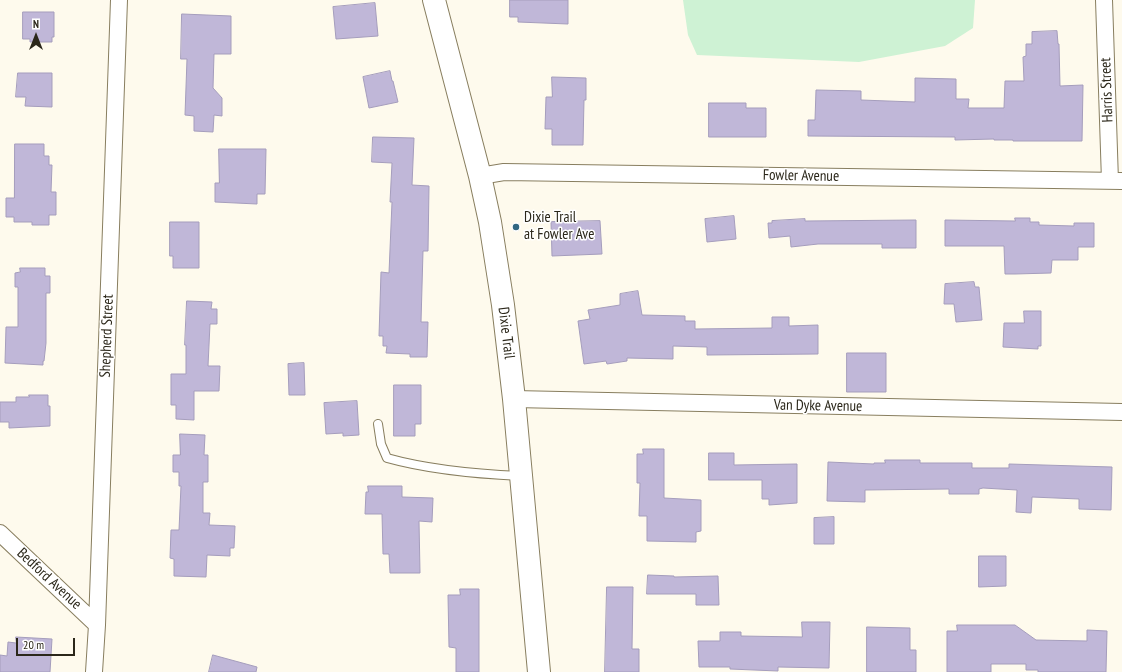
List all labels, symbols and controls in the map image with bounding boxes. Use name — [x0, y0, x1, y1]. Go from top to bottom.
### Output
north arrow — [16, 16, 56, 56]
text: N — [33, 17, 39, 31]
street label: Harris Street — [1097, 57, 1117, 123]
street label: Fowler Avenue — [763, 166, 839, 186]
place label: Dixie Trail at Fowler Ave — [524, 209, 594, 244]
marker: Dixie Trail at Fowler Ave — [511, 222, 521, 232]
street label: Shepherd Street — [97, 294, 117, 378]
street label: Dixie Trail — [494, 306, 518, 360]
street label: Van Dyke Avenue — [774, 396, 862, 416]
street label: Bedford Avenue — [13, 545, 85, 613]
scale bar — [18, 630, 77, 656]
text: 20 m — [23, 637, 44, 652]

